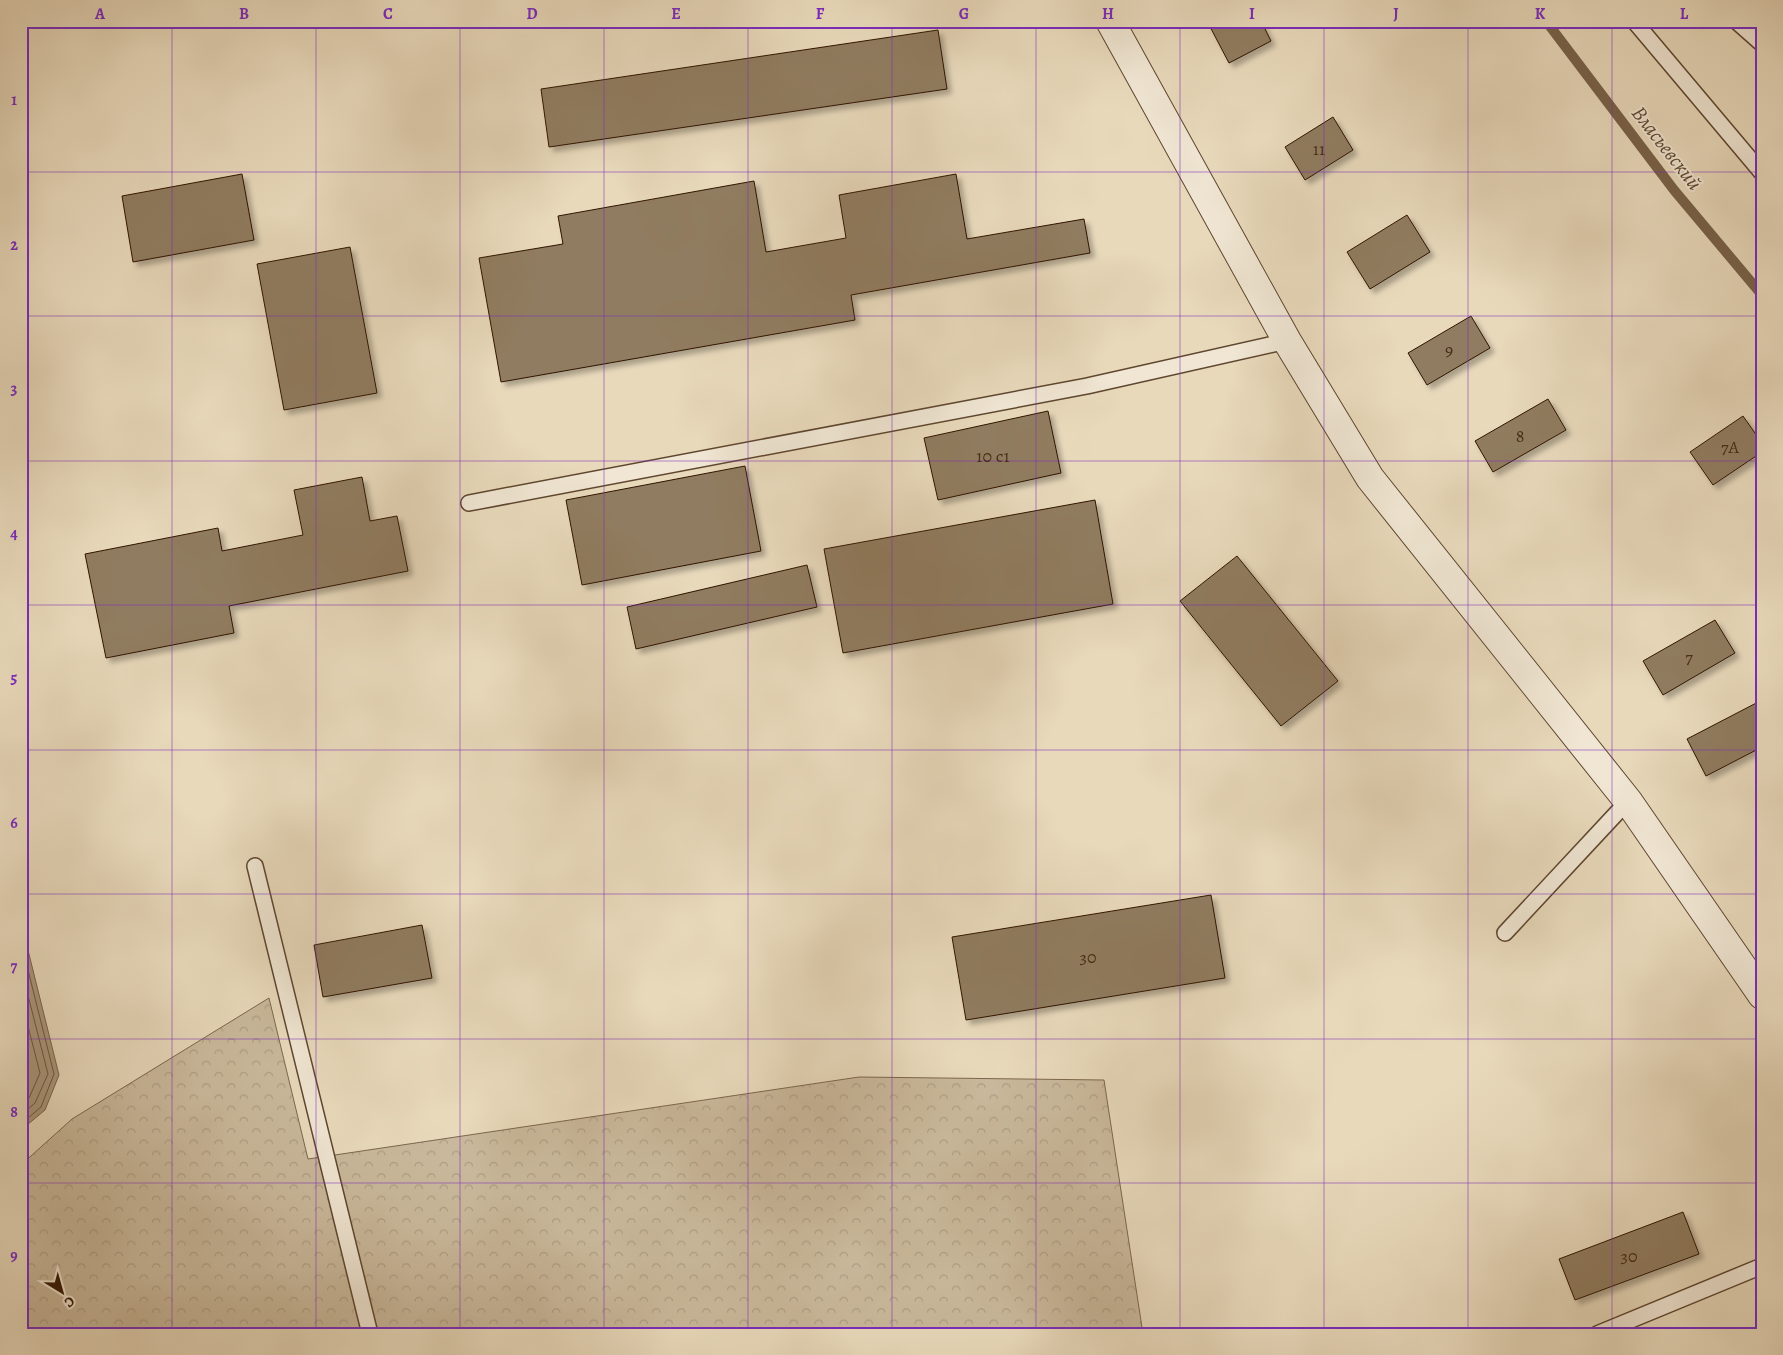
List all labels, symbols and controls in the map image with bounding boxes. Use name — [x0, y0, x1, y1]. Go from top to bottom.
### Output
text: A — [94, 3, 106, 25]
text: B — [239, 3, 249, 25]
text: C — [383, 3, 393, 25]
text: D — [526, 3, 538, 25]
text: E — [671, 3, 681, 25]
text: F — [816, 3, 825, 25]
text: G — [959, 3, 969, 25]
text: H — [1102, 3, 1114, 25]
text: I — [1249, 3, 1255, 25]
text: J — [1393, 3, 1399, 25]
text: K — [1535, 3, 1546, 25]
text: L — [1680, 3, 1689, 25]
text: 1 — [11, 89, 17, 111]
water label: Власьевский — [1625, 100, 1709, 196]
house number: 11 — [1313, 137, 1325, 161]
text: 2 — [10, 234, 18, 256]
house number: 9 — [1445, 338, 1453, 362]
text: 3 — [11, 378, 18, 400]
house number: 8 — [1516, 424, 1524, 448]
house number: 7А — [1721, 435, 1740, 459]
house number: 10 с1 — [976, 444, 1010, 468]
text: 4 — [10, 523, 18, 545]
house number: 7 — [1685, 645, 1693, 669]
text: 5 — [11, 667, 18, 689]
text: 6 — [10, 812, 18, 834]
house number: 30 — [1079, 945, 1097, 969]
text: 7 — [11, 956, 18, 978]
text: 8 — [10, 1101, 18, 1123]
house number: 30 — [1620, 1244, 1638, 1268]
text: 9 — [10, 1245, 18, 1267]
north arrow — [38, 1268, 88, 1318]
text: С — [60, 1292, 79, 1312]

